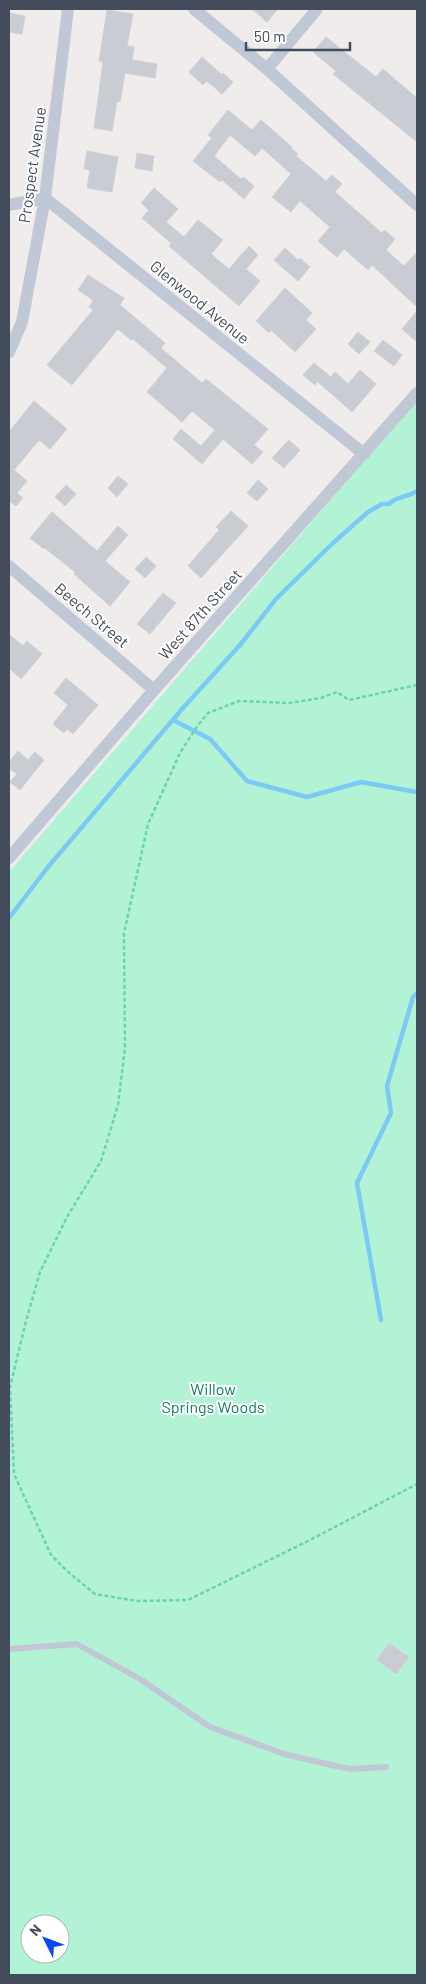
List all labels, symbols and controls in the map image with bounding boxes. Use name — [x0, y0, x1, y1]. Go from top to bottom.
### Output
scale bar — [246, 20, 350, 52]
text: 50 m — [254, 27, 286, 45]
street label: Prospect Avenue — [14, 106, 49, 224]
street label: Glenwood Avenue — [147, 256, 254, 347]
street label: West 87th Street — [154, 564, 245, 663]
street label: Beech Street — [51, 578, 133, 651]
park label: Willow Springs Woods — [161, 1379, 265, 1416]
north arrow — [20, 1914, 70, 1964]
text: N — [26, 1921, 44, 1939]

